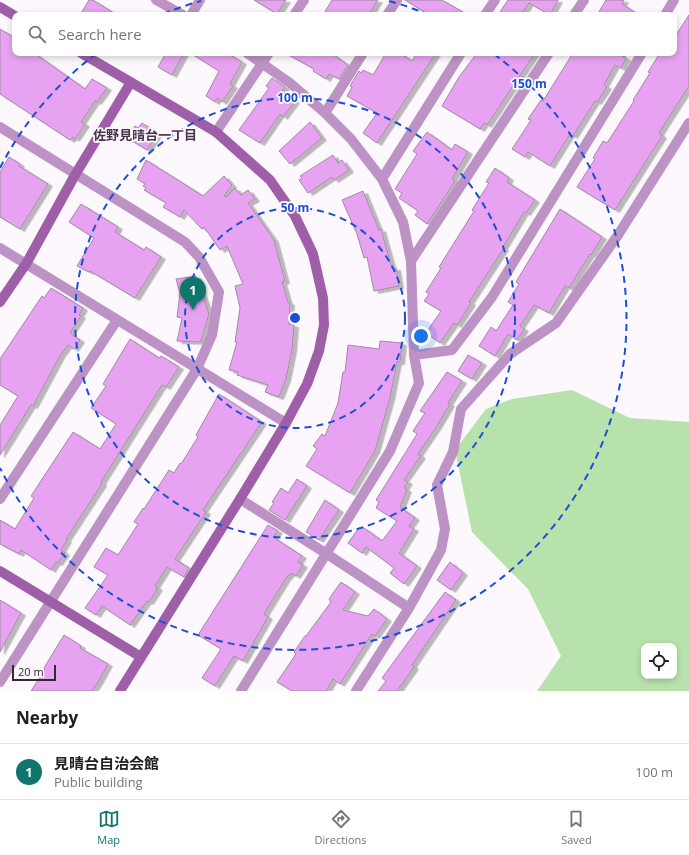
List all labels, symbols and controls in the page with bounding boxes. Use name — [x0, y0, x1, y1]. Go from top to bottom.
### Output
search box — [12, 12, 677, 56]
icon: search — [26, 23, 48, 45]
text: Search here — [58, 24, 142, 44]
text: 150 m — [511, 75, 547, 92]
text: 100 m — [277, 89, 313, 106]
district label: 佐野見晴台一丁目 — [93, 126, 197, 144]
text: 50 m — [281, 199, 309, 216]
pin: 1 — [180, 277, 206, 310]
centre of rings — [288, 311, 302, 325]
your location — [411, 326, 431, 346]
map controls — [641, 643, 677, 679]
button: locate — [641, 643, 677, 679]
scale bar — [12, 663, 56, 682]
text: 20 m — [18, 664, 44, 679]
text: Nearby — [16, 706, 78, 729]
text: 見晴台自治会館 — [54, 753, 159, 773]
text: 1 — [25, 763, 33, 781]
text: 100 m — [635, 763, 673, 781]
text: Public building — [54, 773, 143, 791]
tab: Map — [97, 808, 120, 847]
tab: Directions — [315, 808, 367, 847]
tab: Saved — [561, 808, 592, 847]

